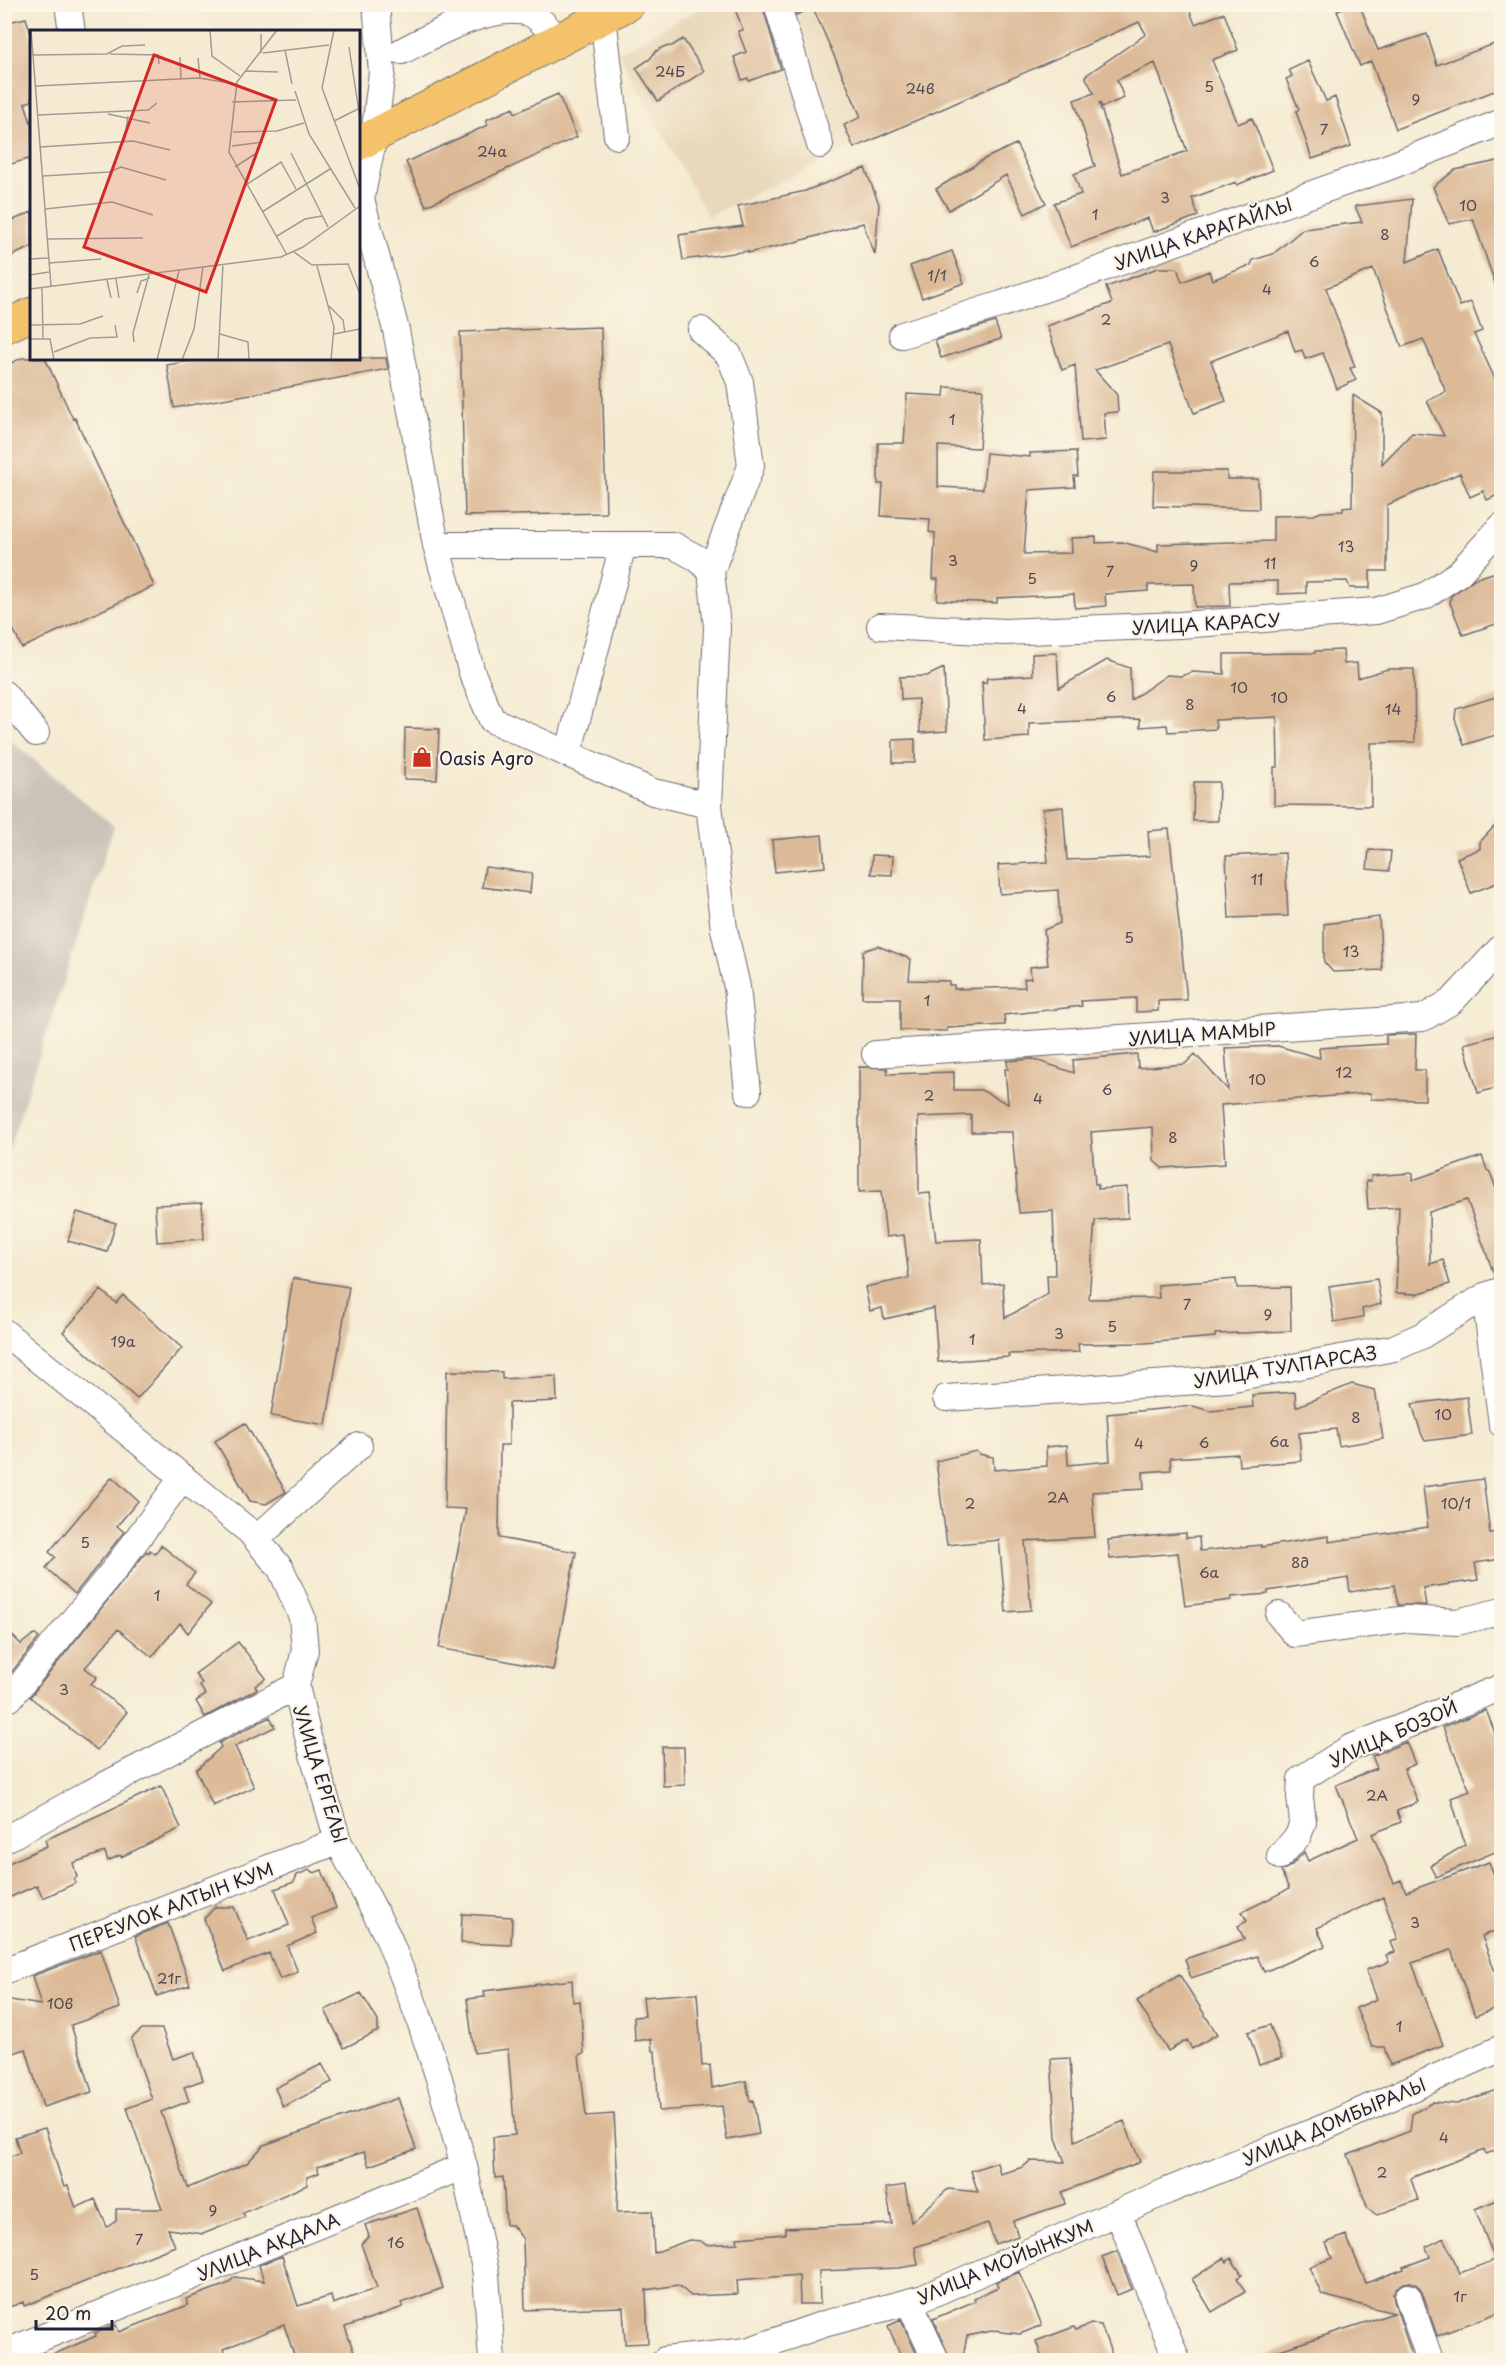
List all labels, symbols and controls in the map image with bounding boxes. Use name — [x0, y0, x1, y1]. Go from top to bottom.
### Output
inset map — [30, 30, 360, 360]
house number: 24Б — [655, 59, 685, 82]
house number: 5 — [1204, 74, 1214, 97]
house number: 24в — [906, 76, 934, 99]
house number: 9 — [1412, 87, 1420, 110]
house number: 7 — [1320, 117, 1329, 140]
house number: 24а — [477, 139, 507, 162]
house number: 3 — [1160, 185, 1170, 208]
street label: УЛИЦА КАРАГАЙЛЫ — [1110, 190, 1296, 276]
house number: 10 — [1459, 193, 1477, 216]
house number: 1 — [1092, 202, 1098, 225]
house number: 8 — [1380, 222, 1390, 245]
house number: 6 — [1309, 249, 1319, 272]
house number: 1/1 — [927, 263, 947, 286]
house number: 4 — [1262, 277, 1272, 300]
house number: 2 — [1101, 307, 1111, 330]
house number: 1 — [949, 407, 955, 430]
house number: 13 — [1338, 534, 1354, 557]
house number: 3 — [948, 548, 958, 571]
house number: 11 — [1264, 551, 1276, 574]
house number: 9 — [1190, 553, 1198, 576]
house number: 7 — [1106, 559, 1115, 582]
house number: 5 — [1027, 566, 1037, 589]
street label: УЛИЦА КАРАСУ — [1131, 606, 1281, 640]
house number: 10 — [1230, 675, 1248, 698]
house number: 6 — [1106, 684, 1116, 707]
house number: 10 — [1270, 685, 1288, 708]
house number: 8 — [1185, 692, 1195, 715]
house number: 4 — [1017, 696, 1027, 719]
house number: 14 — [1385, 697, 1401, 720]
place label: Oasis Agro — [439, 744, 534, 771]
shop icon: Oasis Agro — [410, 745, 434, 769]
house number: 11 — [1251, 867, 1263, 890]
house number: 5 — [1124, 925, 1134, 948]
house number: 13 — [1343, 939, 1359, 962]
house number: 1 — [924, 988, 930, 1011]
street label: УЛИЦА МАМЫР — [1127, 1014, 1277, 1052]
house number: 12 — [1335, 1060, 1353, 1083]
house number: 10 — [1248, 1067, 1266, 1090]
house number: 6 — [1102, 1077, 1112, 1100]
house number: 2 — [924, 1083, 934, 1106]
house number: 4 — [1033, 1086, 1043, 1109]
house number: 8 — [1168, 1125, 1178, 1148]
house number: 7 — [1183, 1292, 1192, 1315]
house number: 9 — [1264, 1302, 1272, 1325]
house number: 5 — [1107, 1314, 1117, 1337]
house number: 3 — [1054, 1321, 1064, 1344]
house number: 1 — [969, 1327, 975, 1350]
house number: 19а — [111, 1329, 136, 1352]
street label: УЛИЦА ТУЛПАРСАЗ — [1191, 1338, 1379, 1394]
house number: 10 — [1434, 1402, 1452, 1425]
house number: 8 — [1351, 1405, 1361, 1428]
house number: 6а — [1269, 1429, 1290, 1452]
house number: 6 — [1199, 1430, 1209, 1453]
house number: 4 — [1134, 1431, 1144, 1454]
house number: 2А — [1047, 1485, 1069, 1508]
house number: 2 — [965, 1491, 975, 1514]
house number: 10/1 — [1441, 1491, 1471, 1514]
house number: 5 — [80, 1530, 90, 1553]
house number: 8д — [1291, 1550, 1309, 1573]
house number: 6а — [1199, 1560, 1220, 1583]
house number: 1 — [154, 1583, 160, 1606]
house number: 3 — [59, 1677, 69, 1700]
street label: УЛИЦА БОЗОЙ — [1324, 1693, 1462, 1773]
street label: УЛИЦА ЕРГЕЛЫ — [287, 1702, 355, 1846]
house number: 2А — [1366, 1783, 1388, 1806]
street label: ПЕРЕУЛОК АЛТЫН КУМ — [65, 1855, 277, 1957]
house number: 3 — [1410, 1910, 1420, 1933]
house number: 21г — [157, 1966, 181, 1989]
house number: 10в — [47, 1991, 73, 2014]
house number: 1 — [1396, 2014, 1402, 2037]
street label: УЛИЦА ДОМБЫРАЛЫ — [1238, 2070, 1430, 2172]
house number: 4 — [1439, 2125, 1449, 2148]
house number: 2 — [1377, 2160, 1387, 2183]
house number: 9 — [209, 2198, 217, 2221]
street label: УЛИЦА АКДАЛА — [193, 2205, 343, 2287]
street label: УЛИЦА МОЙЫНКУМ — [913, 2212, 1097, 2310]
house number: 7 — [135, 2227, 144, 2250]
house number: 16 — [387, 2230, 405, 2253]
house number: 5 — [29, 2262, 39, 2285]
house number: 1г — [1453, 2284, 1467, 2307]
scale bar — [36, 2293, 112, 2331]
text: 20 m — [45, 2299, 91, 2326]

